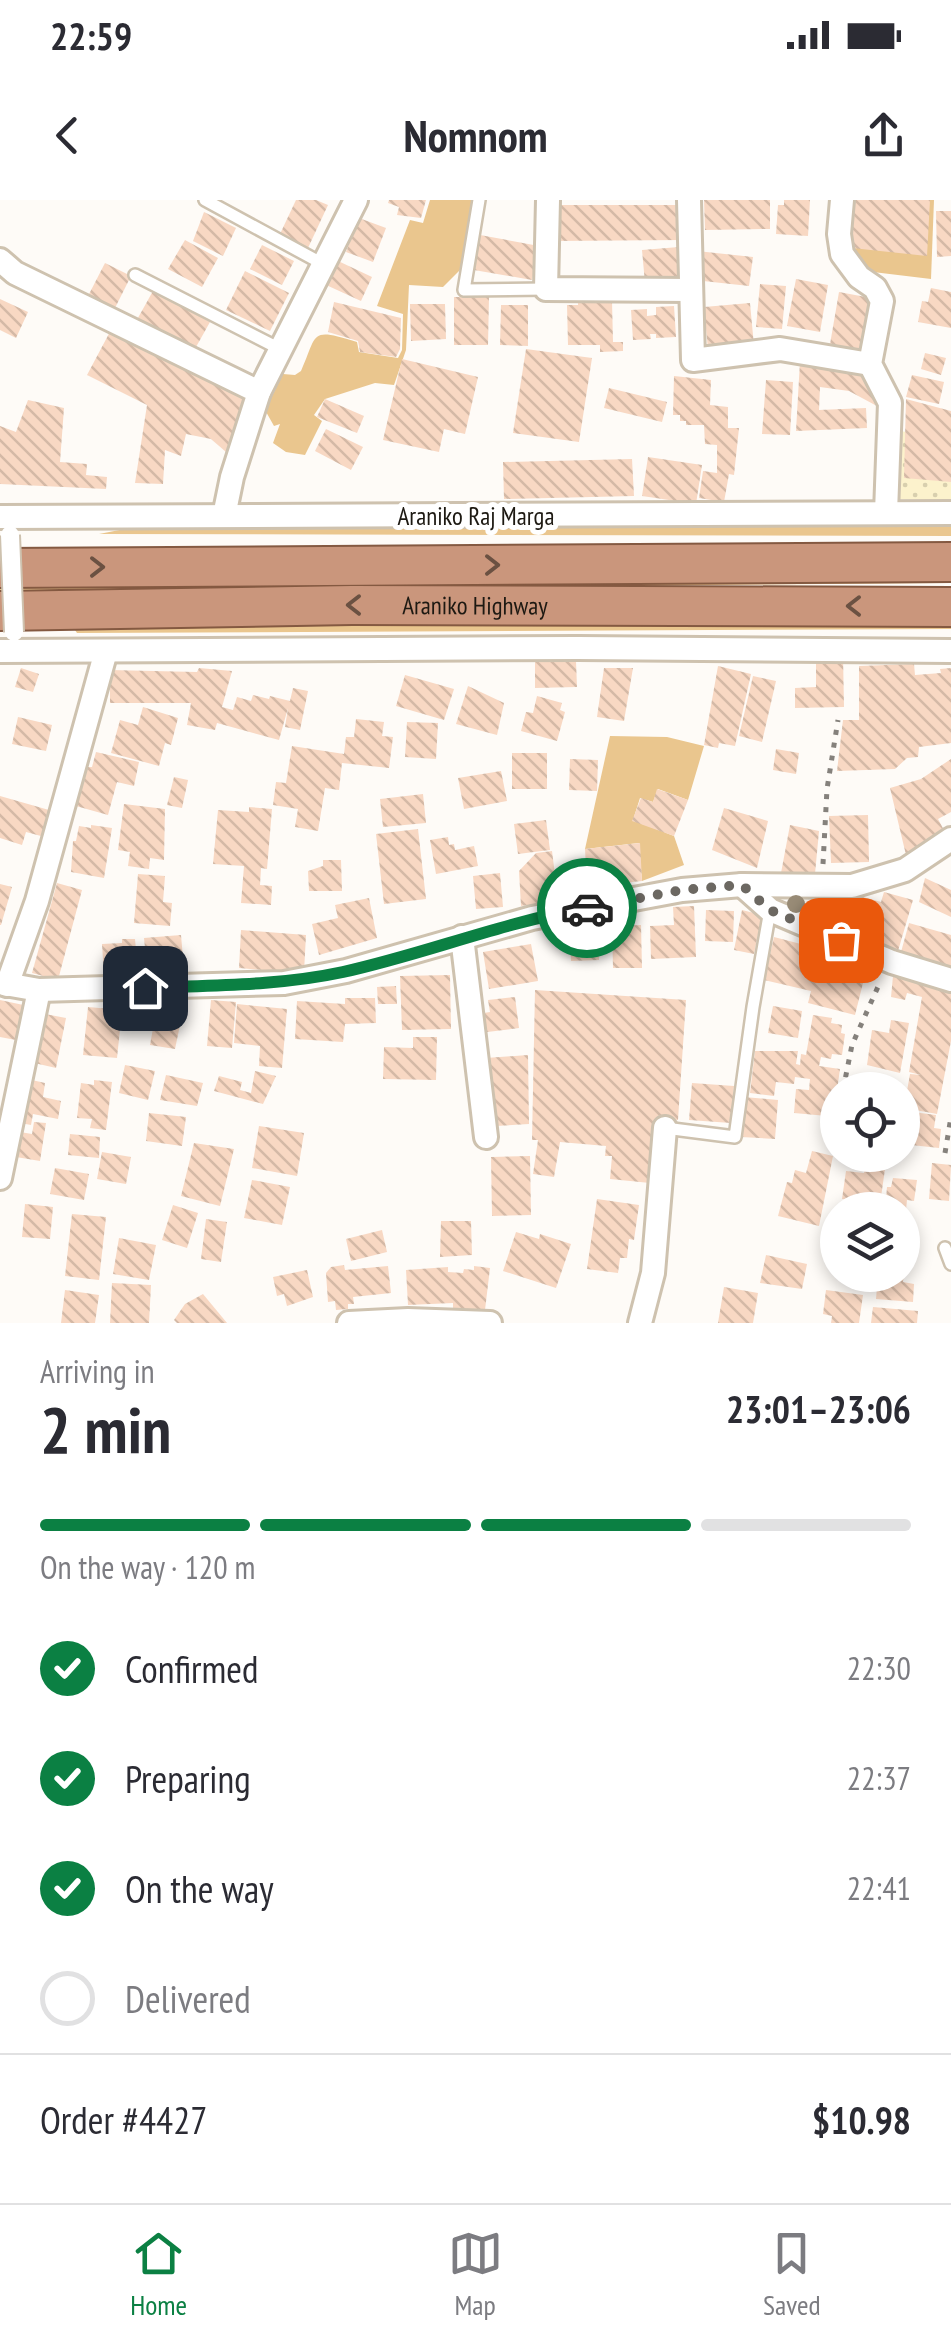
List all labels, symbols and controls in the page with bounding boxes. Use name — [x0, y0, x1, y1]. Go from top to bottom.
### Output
text: 22:59 — [50, 11, 132, 60]
text: Nomnom — [403, 106, 548, 164]
icon: back — [40, 108, 95, 163]
icon: share — [856, 108, 911, 163]
street label: Araniko Raj Marga — [398, 500, 554, 532]
one-way arrow — [486, 554, 501, 576]
one-way arrow — [90, 556, 106, 578]
street label: Araniko Highway — [402, 589, 548, 622]
one-way arrow — [345, 595, 361, 616]
one-way arrow — [845, 595, 860, 617]
courier — [537, 858, 637, 958]
icon: car — [560, 881, 615, 936]
pin — [799, 898, 884, 983]
icon: bag — [814, 913, 869, 968]
pin — [103, 946, 188, 1031]
icon: home — [118, 961, 173, 1016]
map controls — [820, 1072, 920, 1292]
button: locate — [820, 1072, 920, 1172]
button: layers — [820, 1192, 920, 1292]
text: Arriving in — [40, 1350, 155, 1392]
text: 23:01–23:06 — [726, 1384, 911, 1433]
text: 2 min — [40, 1387, 171, 1471]
text: On the way · 120 m — [40, 1546, 255, 1588]
icon: check — [40, 1641, 95, 1696]
text: Confirmed — [125, 1644, 258, 1693]
text: 22:30 — [847, 1647, 911, 1689]
icon: check — [40, 1751, 95, 1806]
text: Preparing — [125, 1754, 251, 1803]
text: 22:37 — [847, 1757, 911, 1799]
icon: check — [40, 1861, 95, 1916]
text: On the way — [125, 1864, 273, 1913]
text: 22:41 — [847, 1867, 911, 1909]
text: Delivered — [125, 1974, 251, 2023]
text: Order #4427 — [40, 2095, 207, 2144]
text: $10.98 — [812, 2095, 911, 2144]
tab: Home — [130, 2226, 187, 2323]
tab: Map — [448, 2226, 503, 2323]
tab: Saved — [763, 2226, 821, 2323]

